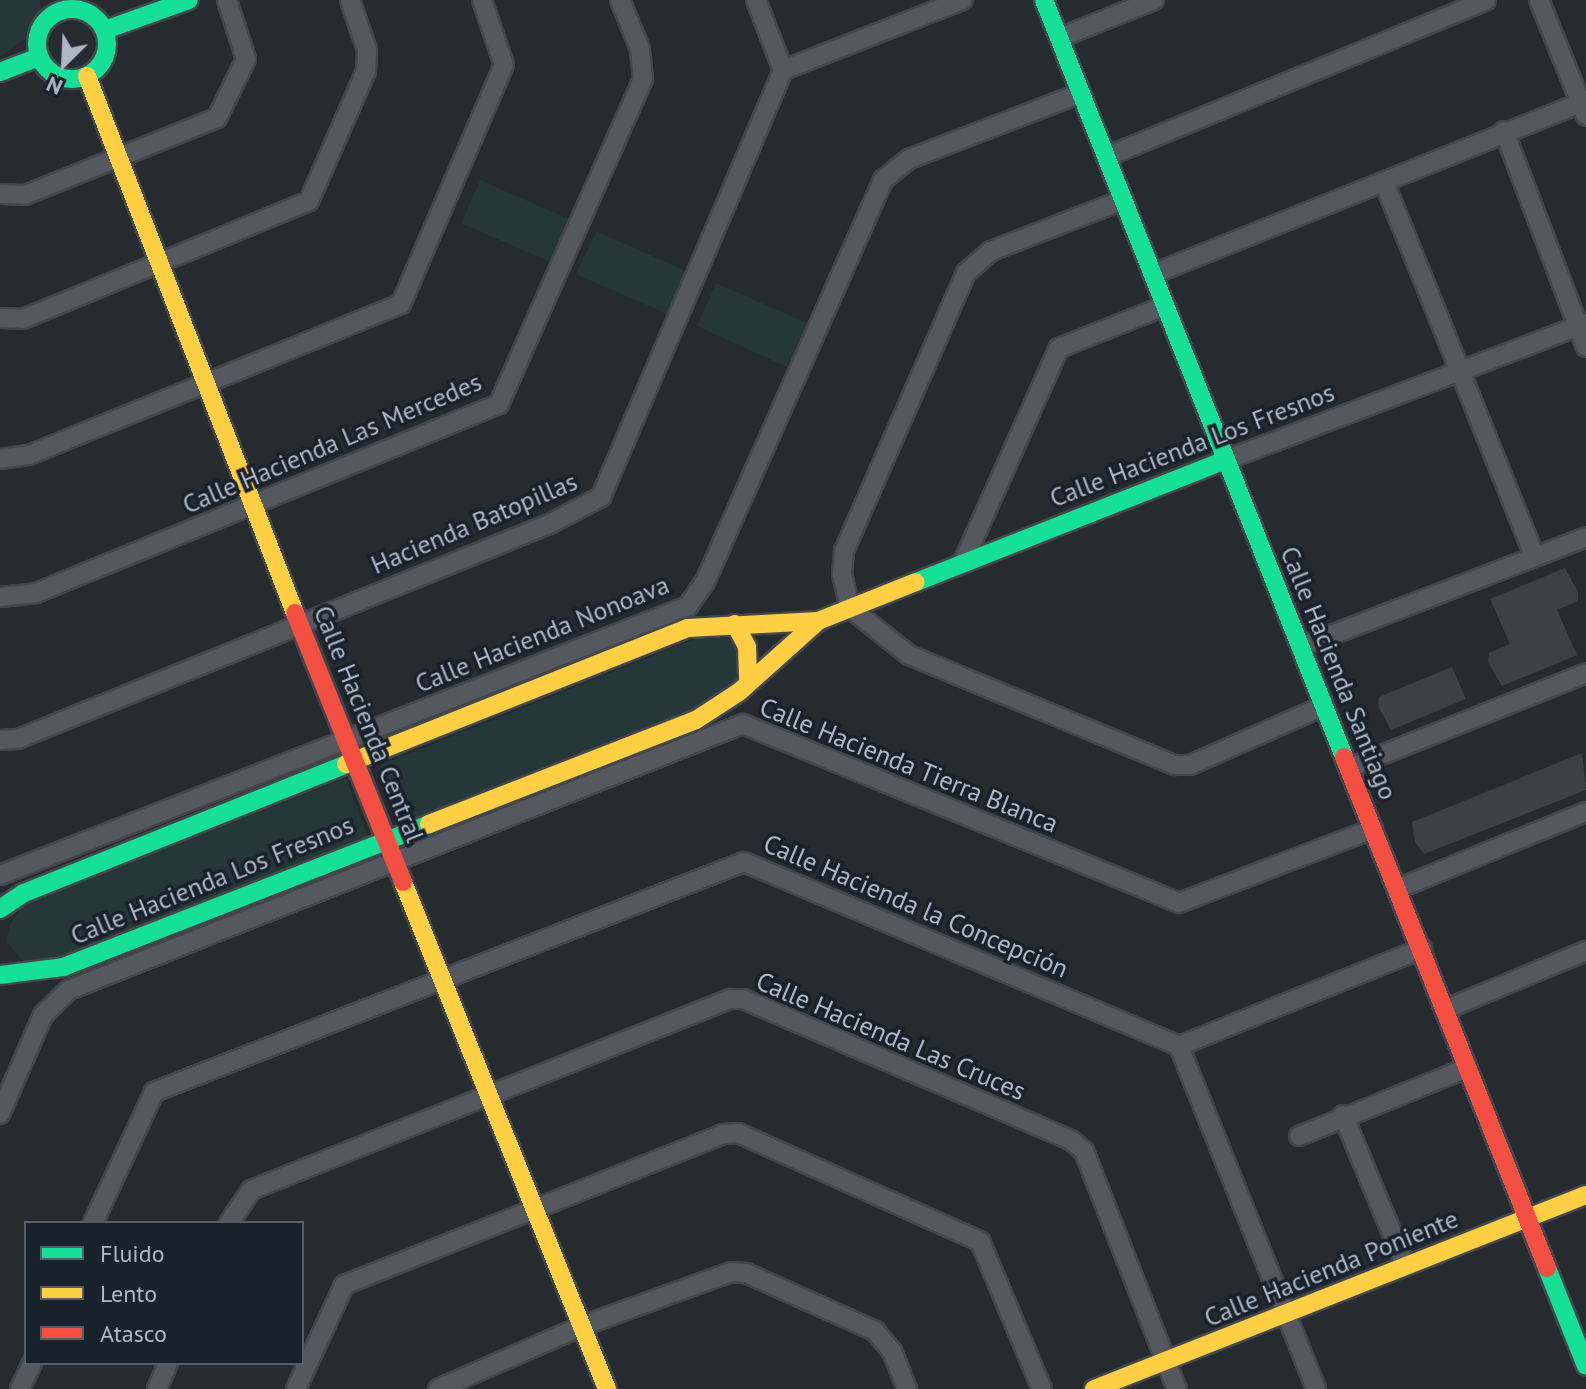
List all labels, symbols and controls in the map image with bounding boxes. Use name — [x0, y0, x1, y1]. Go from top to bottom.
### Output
north arrow — [24, 24, 104, 104]
text: N — [42, 70, 67, 102]
street label: Calle Hacienda Las Mercedes — [178, 366, 486, 520]
street label: Calle Hacienda Los Fresnos — [1045, 376, 1339, 514]
street label: Hacienda Batopillas — [366, 465, 582, 581]
street label: Calle Hacienda Santiago — [1274, 542, 1404, 804]
street label: Calle Hacienda Nonoava — [411, 569, 673, 699]
street label: Calle Hacienda Central — [307, 601, 431, 847]
street label: Calle Hacienda Tierra Blanca — [755, 691, 1063, 839]
street label: Calle Hacienda Los Fresnos — [66, 809, 358, 951]
street label: Calle Hacienda la Concepción — [759, 828, 1073, 984]
street label: Calle Hacienda Las Cruces — [752, 965, 1030, 1107]
street label: Calle Hacienda Poniente — [1200, 1203, 1462, 1333]
legend — [24, 1221, 304, 1365]
text: Fluido — [100, 1238, 165, 1269]
text: Lento — [100, 1278, 157, 1309]
text: Atasco — [100, 1318, 167, 1349]

